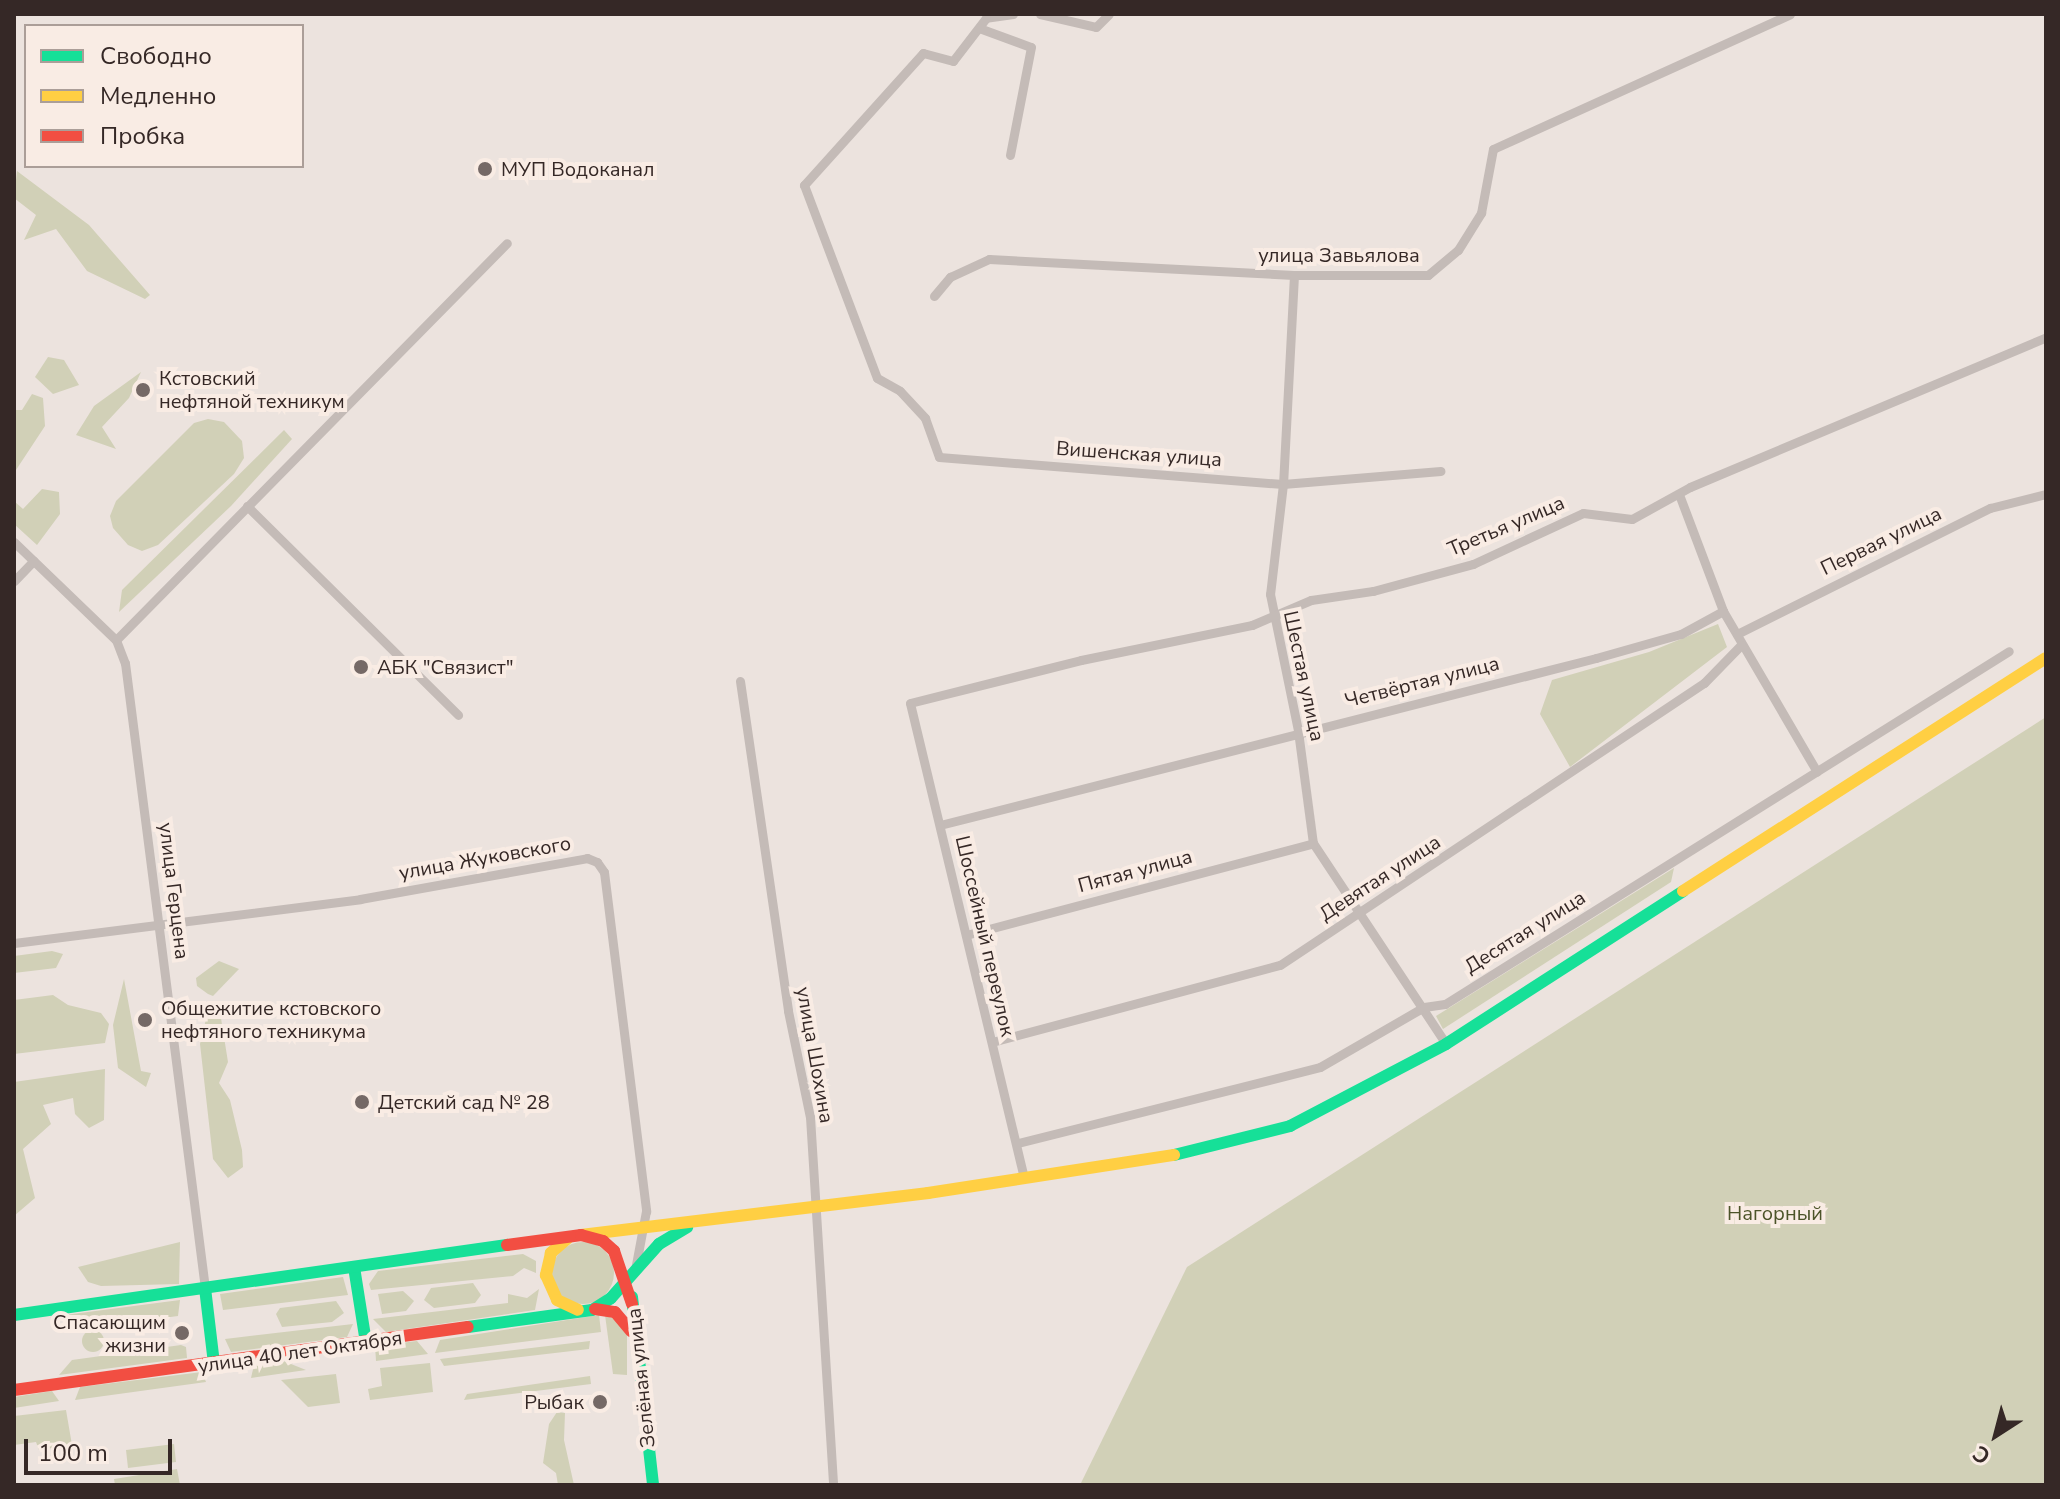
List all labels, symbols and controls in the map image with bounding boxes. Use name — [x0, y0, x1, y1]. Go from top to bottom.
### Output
legend — [24, 24, 304, 168]
text: Свободно — [100, 40, 212, 72]
text: Медленно — [100, 80, 216, 112]
text: Пробка — [100, 120, 185, 152]
place label: МУП Водоканал — [501, 157, 655, 181]
marker: МУП Водоканал — [476, 160, 494, 178]
street label: улица Завьялова — [1258, 243, 1420, 267]
place label: Кстовский нефтяной техникум — [159, 366, 345, 413]
marker: Кстовский нефтяной техникум — [134, 381, 152, 399]
street label: Вишенская улица — [1055, 436, 1223, 472]
street label: Третья улица — [1444, 491, 1568, 561]
street label: Первая улица — [1817, 501, 1945, 581]
street label: Шестая улица — [1278, 609, 1330, 743]
street label: Четвёртая улица — [1342, 651, 1502, 713]
place label: АБК "Связист" — [377, 655, 514, 679]
marker: АБК "Связист" — [352, 658, 370, 676]
street label: улица Герцена — [154, 821, 194, 961]
street label: Девятая улица — [1315, 830, 1445, 926]
street label: улица Жуковского — [397, 831, 573, 885]
street label: Шоссейный переулок — [950, 833, 1020, 1039]
street label: Пятая улица — [1075, 844, 1195, 898]
street label: Десятая улица — [1460, 885, 1590, 979]
street label: улица Шохина — [791, 985, 839, 1125]
place label: Общежитие кстовского нефтяного техникума — [161, 996, 381, 1043]
marker: Общежитие кстовского нефтяного техникума — [136, 1011, 154, 1029]
place label: Детский сад № 28 — [378, 1090, 550, 1114]
marker: Детский сад № 28 — [353, 1093, 371, 1111]
park label: Нагорный — [1727, 1201, 1823, 1225]
street label: Зелёная улица — [622, 1307, 660, 1449]
place label: Спасающим жизни — [53, 1310, 166, 1357]
marker: Спасающим жизни — [173, 1324, 191, 1342]
street label: улица 40 лет Октября — [196, 1326, 404, 1378]
place label: Рыбак — [524, 1390, 584, 1414]
marker: Рыбак — [591, 1393, 609, 1411]
north arrow — [1956, 1395, 2036, 1475]
scale bar — [28, 1423, 176, 1473]
text: 100 m — [38, 1437, 108, 1469]
text: С — [1967, 1438, 1997, 1471]

